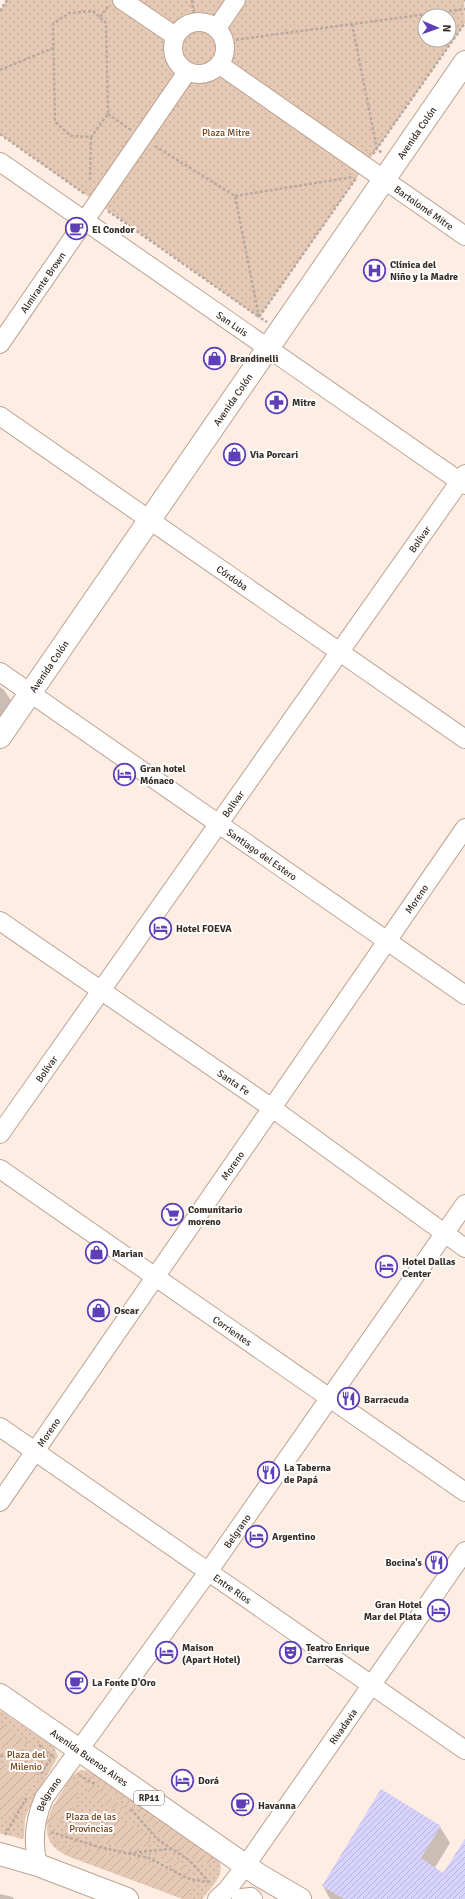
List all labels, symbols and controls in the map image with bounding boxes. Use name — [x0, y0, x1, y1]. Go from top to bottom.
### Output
north arrow — [417, 8, 457, 48]
text: N — [440, 24, 453, 32]
street label: Avenida Colón — [395, 105, 439, 162]
park label: Plaza Mitre — [202, 127, 250, 139]
street label: Bartolomé Mitre — [392, 183, 456, 233]
cafe icon: El Condor — [63, 216, 89, 242]
place label: El Condor — [92, 224, 134, 236]
street label: Almirante Brown — [18, 250, 69, 316]
hospital icon: Clínica del Niño y la Madre — [361, 257, 387, 283]
place label: Clínica del Niño y la Madre — [390, 259, 458, 283]
street label: San Luis — [214, 309, 251, 340]
shop icon: Brandinelli — [202, 345, 228, 371]
place label: Brandinelli — [230, 353, 278, 365]
street label: Avenida Colón — [211, 371, 256, 428]
pharmacy icon: Mitre — [264, 389, 290, 415]
place label: Mitre — [292, 397, 316, 409]
shop icon: Via Porcari — [222, 441, 248, 467]
place label: Via Porcari — [250, 449, 298, 461]
street label: Bolívar — [407, 523, 434, 555]
street label: Córdoba — [214, 563, 250, 593]
street label: Avenida Colón — [27, 638, 72, 695]
hotel icon: Gran hotel Mónaco — [112, 761, 138, 787]
place label: Gran hotel Mónaco — [140, 763, 186, 787]
street label: Bolívar — [220, 788, 247, 820]
street label: Santiago del Estero — [224, 826, 299, 883]
street label: Moreno — [403, 882, 431, 916]
hotel icon: Hotel FOEVA — [148, 915, 174, 941]
place label: Hotel FOEVA — [176, 923, 232, 935]
street label: Bolívar — [33, 1053, 61, 1085]
street label: Santa Fe — [215, 1067, 252, 1098]
street label: Moreno — [219, 1149, 247, 1183]
supermarket icon: Comunitario moreno — [160, 1202, 186, 1228]
place label: Comunitario moreno — [188, 1204, 242, 1228]
shop icon: Marian — [84, 1240, 110, 1266]
place label: Marian — [112, 1248, 144, 1260]
hotel icon: Hotel Dallas Center — [373, 1254, 399, 1280]
place label: Hotel Dallas Center — [402, 1256, 456, 1280]
shop icon: Oscar — [85, 1297, 111, 1323]
place label: Oscar — [114, 1305, 139, 1317]
street label: Corrientes — [210, 1314, 254, 1349]
restaurant icon: Barracuda — [335, 1386, 361, 1412]
place label: Barracuda — [364, 1394, 409, 1406]
street label: Moreno — [35, 1416, 63, 1449]
restaurant icon: La Taberna de Papá — [256, 1460, 282, 1486]
place label: La Taberna de Papá — [284, 1462, 331, 1486]
street label: Belgrano — [222, 1512, 254, 1551]
hotel icon: Argentino — [244, 1523, 270, 1549]
place label: Argentino — [272, 1531, 315, 1543]
restaurant icon: Bocina's — [424, 1549, 450, 1575]
place label: Bocina's — [385, 1557, 423, 1569]
street label: Entre Ríos — [210, 1572, 254, 1607]
hotel icon: Gran Hotel Mar del Plata — [425, 1597, 451, 1623]
place label: Gran Hotel Mar del Plata — [364, 1599, 422, 1623]
hotel icon: Maison (Apart Hotel) — [154, 1640, 180, 1666]
theatre icon: Teatro Enrique Carreras — [277, 1640, 303, 1666]
place label: Maison (Apart Hotel) — [182, 1642, 241, 1666]
place label: Teatro Enrique Carreras — [306, 1642, 369, 1666]
cafe icon: La Fonte D'Oro — [63, 1669, 89, 1695]
place label: La Fonte D'Oro — [92, 1677, 156, 1689]
street label: Rivadavia — [327, 1707, 360, 1747]
street label: Avenida Buenos Aires — [48, 1727, 131, 1789]
park label: Plaza del Milenio — [7, 1749, 45, 1773]
hotel icon: Dorá — [169, 1767, 195, 1793]
street label: Belgrano — [35, 1775, 64, 1813]
place label: Dorá — [198, 1775, 219, 1787]
road number: RP11 — [134, 1791, 164, 1805]
cafe icon: Havanna — [230, 1792, 256, 1818]
place label: Havanna — [258, 1800, 296, 1812]
park label: Plaza de las Provincias — [66, 1811, 117, 1835]

